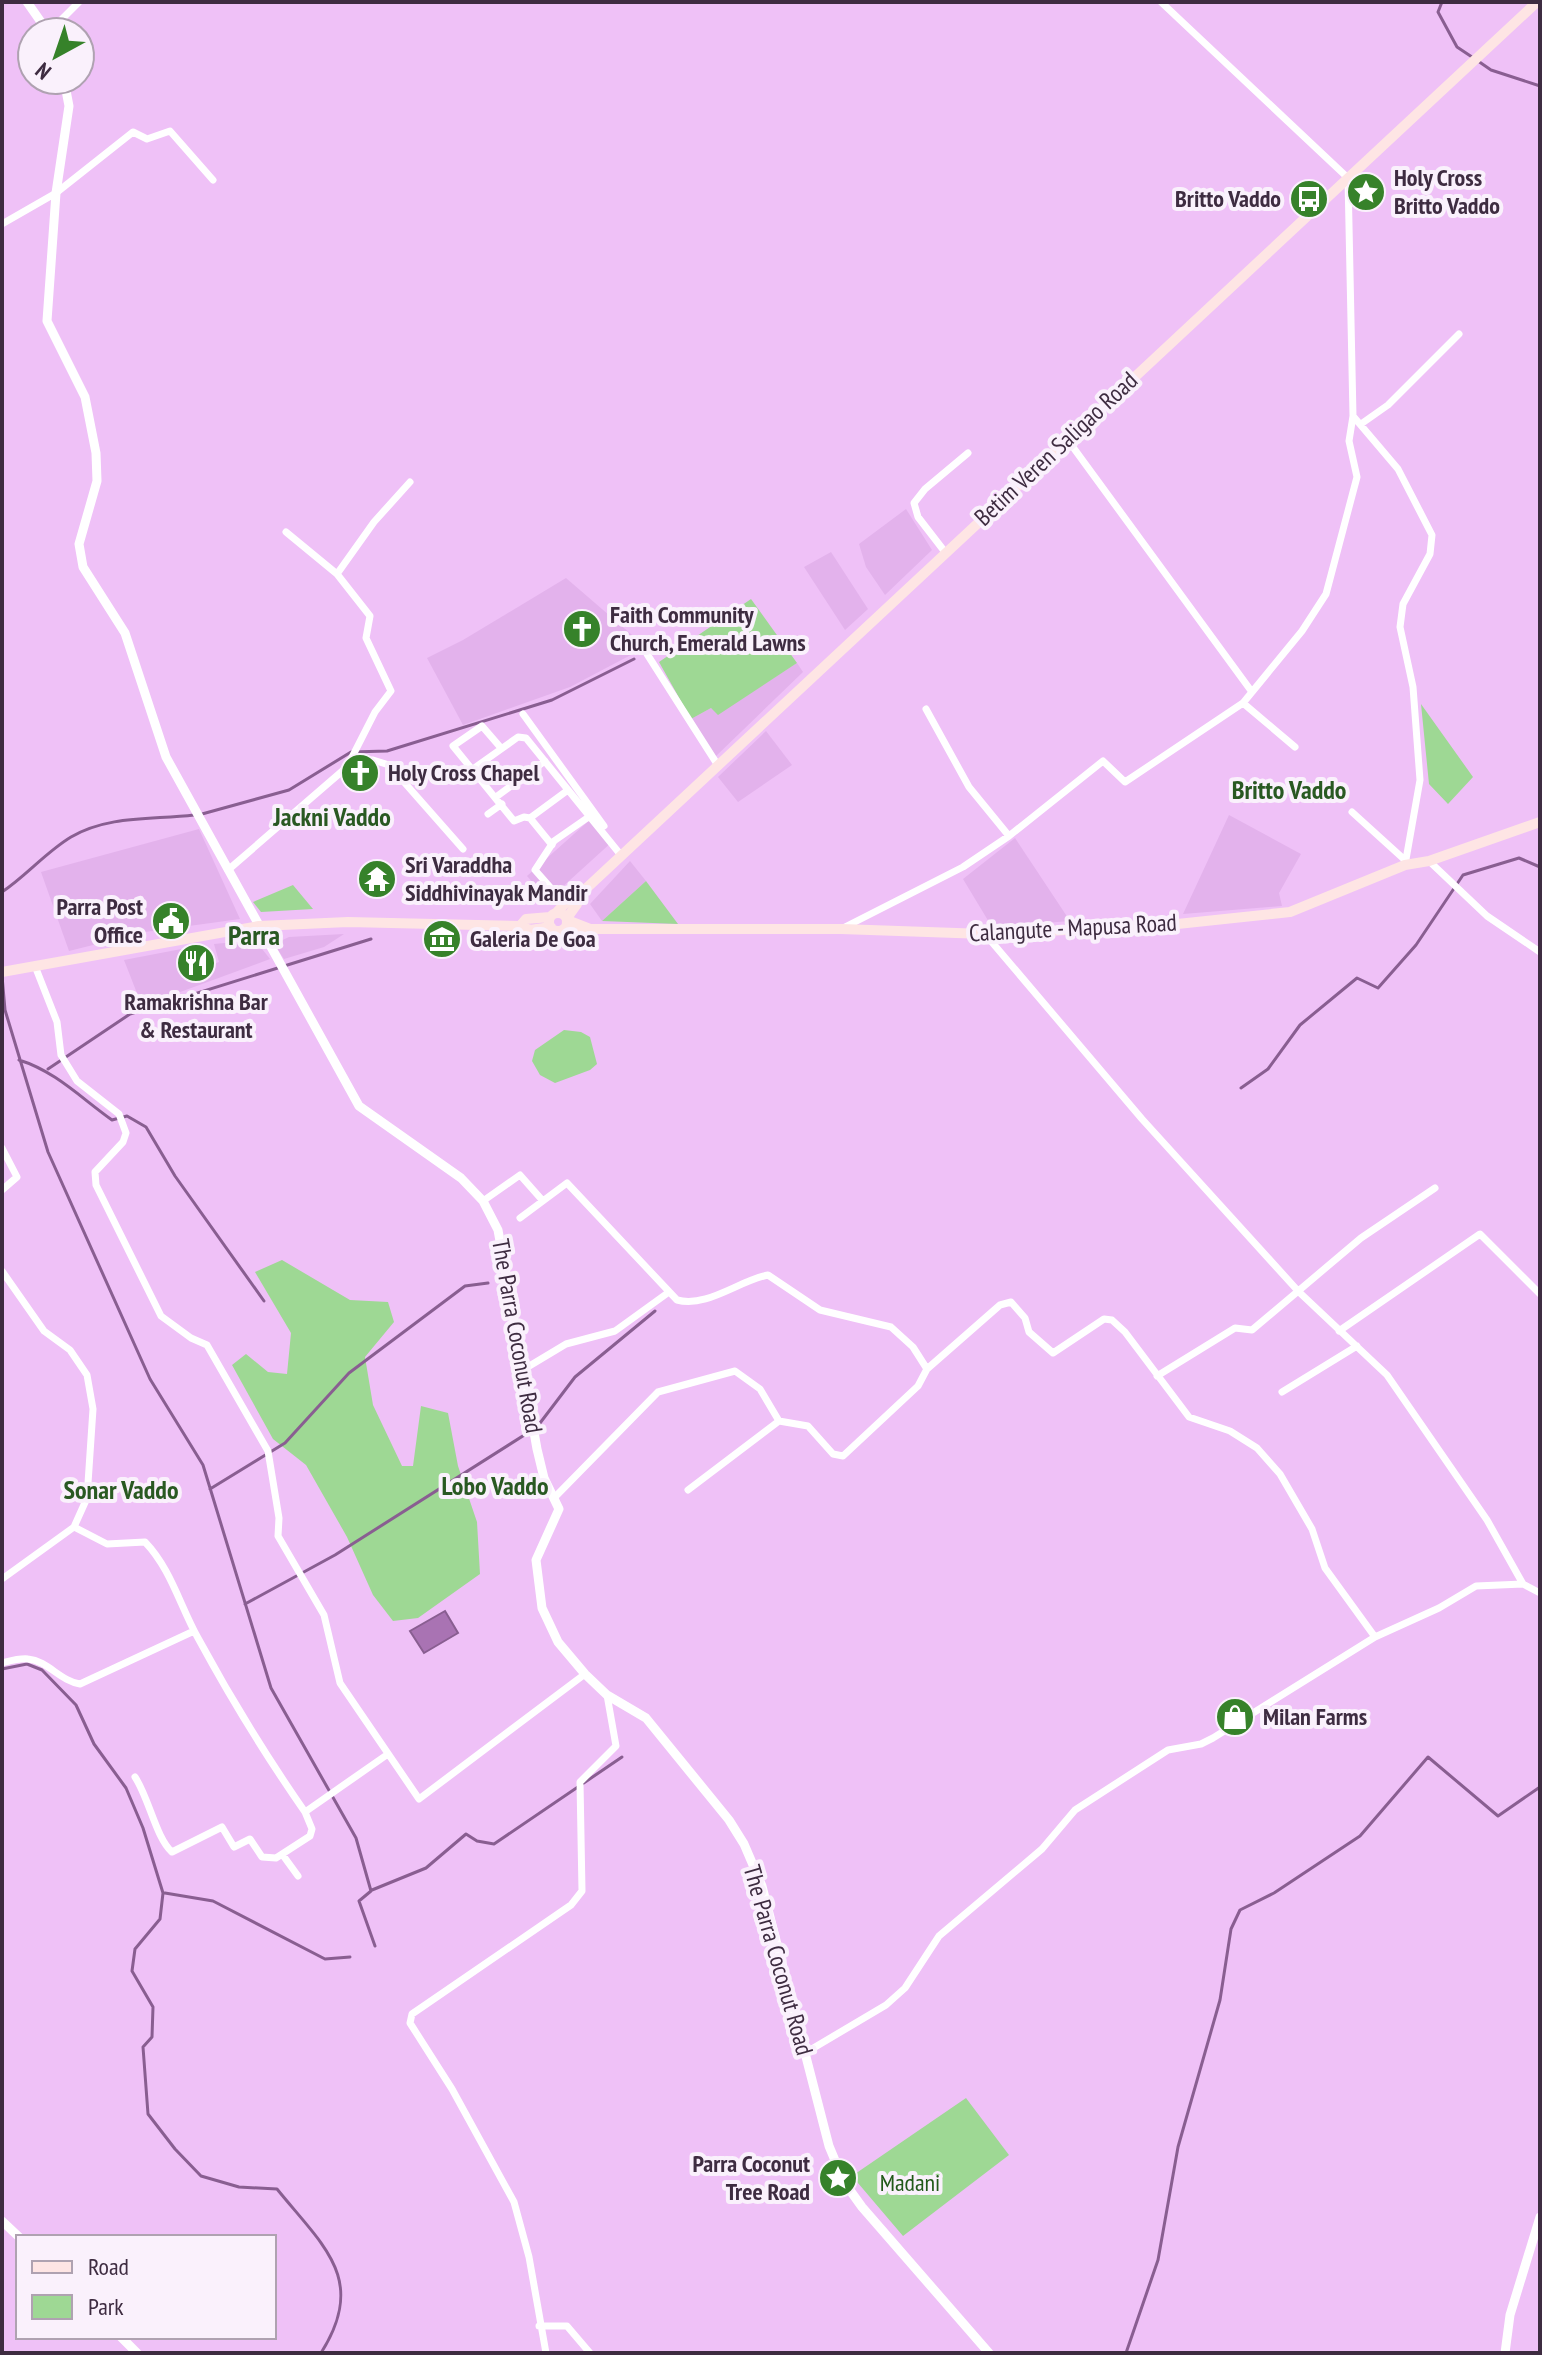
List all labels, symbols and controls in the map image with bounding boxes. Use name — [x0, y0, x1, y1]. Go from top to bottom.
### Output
north arrow — [16, 16, 96, 96]
text: N — [30, 57, 57, 86]
place label: Holy Cross Britto Vaddo — [1394, 162, 1500, 221]
place icon: Holy Cross Britto Vaddo — [1345, 171, 1387, 213]
bus stop icon: Britto Vaddo — [1288, 178, 1330, 220]
place label: Britto Vaddo — [1175, 183, 1281, 214]
street label: Betim Veren Saligao Road — [968, 365, 1144, 532]
place label: Faith Community Church, Emerald Lawns — [610, 599, 806, 658]
church icon: Faith Community Church, Emerald Lawns — [561, 608, 603, 650]
church icon: Holy Cross Chapel — [339, 752, 381, 794]
place label: Holy Cross Chapel — [388, 757, 539, 788]
district label: Britto Vaddo — [1232, 773, 1346, 806]
district label: Jackni Vaddo — [272, 800, 391, 833]
place label: Sri Varaddha Siddhivinayak Mandir — [405, 849, 589, 908]
temple icon: Sri Varaddha Siddhivinayak Mandir — [356, 858, 398, 900]
place label: Parra Post Office — [57, 891, 143, 950]
public building icon: Parra Post Office — [150, 900, 192, 942]
street label: Calangute - Mapusa Road — [968, 907, 1178, 948]
district label: Parra — [228, 916, 280, 953]
museum icon: Galeria De Goa — [421, 918, 463, 960]
place label: Galeria De Goa — [470, 923, 596, 954]
restaurant icon: Ramakrishna Bar & Restaurant — [175, 942, 217, 984]
place label: Ramakrishna Bar & Restaurant — [124, 986, 269, 1045]
street label: The Parra Coconut Road — [485, 1236, 550, 1435]
district label: Lobo Vaddo — [442, 1469, 548, 1502]
district label: Sonar Vaddo — [64, 1473, 178, 1506]
shop icon: Milan Farms — [1214, 1696, 1256, 1738]
place label: Milan Farms — [1263, 1701, 1367, 1732]
street label: The Parra Coconut Road — [736, 1861, 820, 2059]
place label: Parra Coconut Tree Road — [692, 2148, 810, 2207]
place icon: Parra Coconut Tree Road — [817, 2157, 859, 2199]
park label: Madani — [880, 2167, 940, 2198]
legend — [16, 2235, 276, 2339]
text: Road — [88, 2251, 129, 2282]
text: Park — [88, 2291, 124, 2322]

